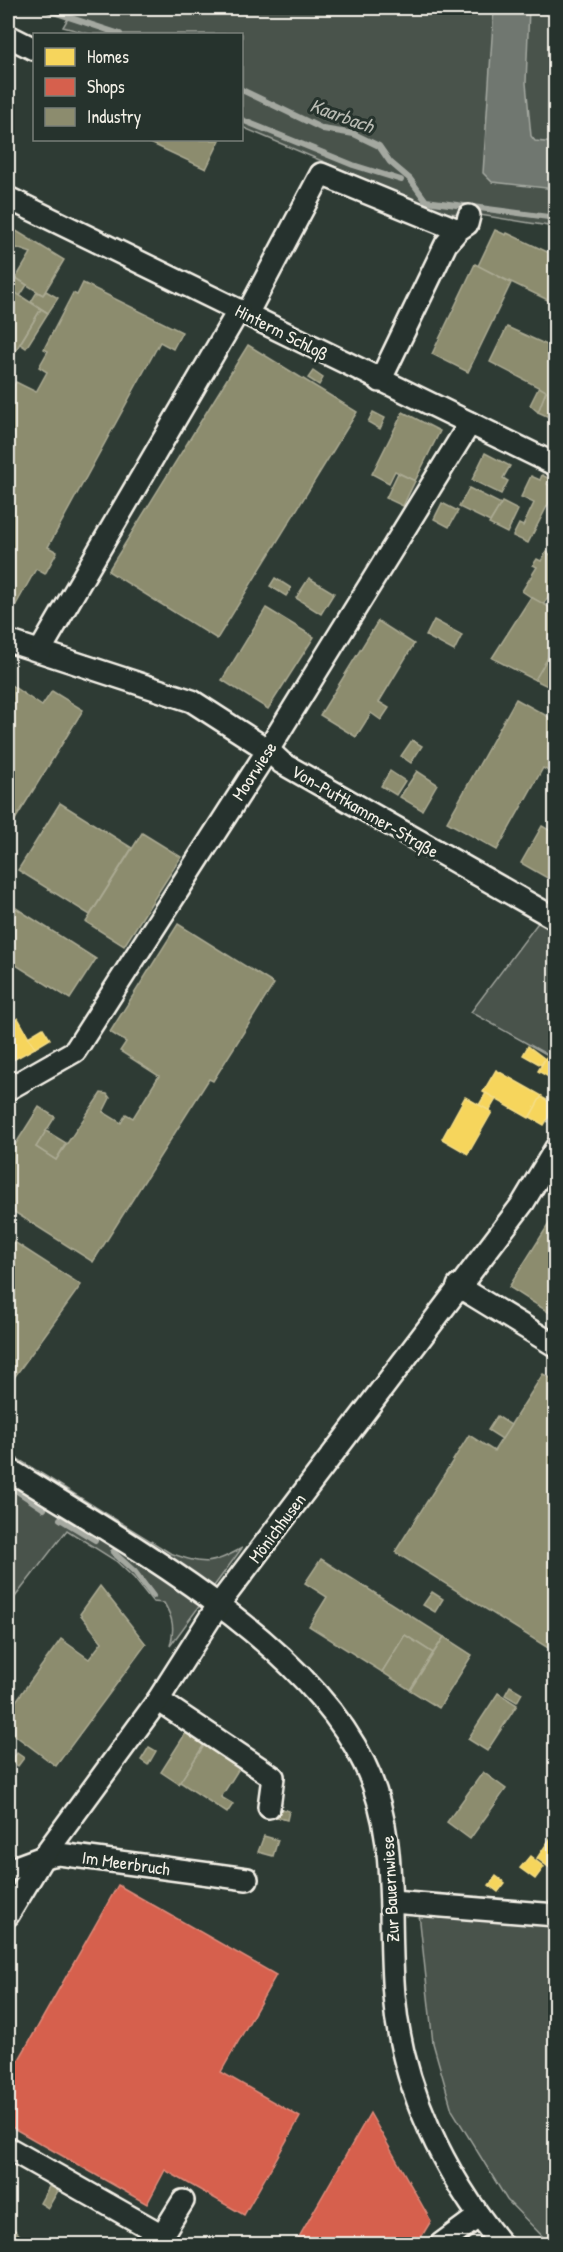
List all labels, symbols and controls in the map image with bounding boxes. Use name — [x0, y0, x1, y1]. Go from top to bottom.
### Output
legend — [33, 33, 243, 141]
text: Homes — [87, 44, 129, 69]
text: Shops — [87, 74, 125, 99]
water label: Kaarbach — [306, 91, 379, 140]
text: Industry — [87, 104, 142, 129]
street label: Hinterm Schloß — [231, 298, 333, 366]
street label: Moorwiese — [226, 737, 282, 805]
street label: Von-Puttkammer-Straße — [287, 759, 443, 863]
street label: Mönichhusen — [242, 1488, 312, 1568]
street label: Zur Bauernwiese — [375, 1835, 405, 1943]
street label: Im Meerbruch — [80, 1844, 172, 1882]

